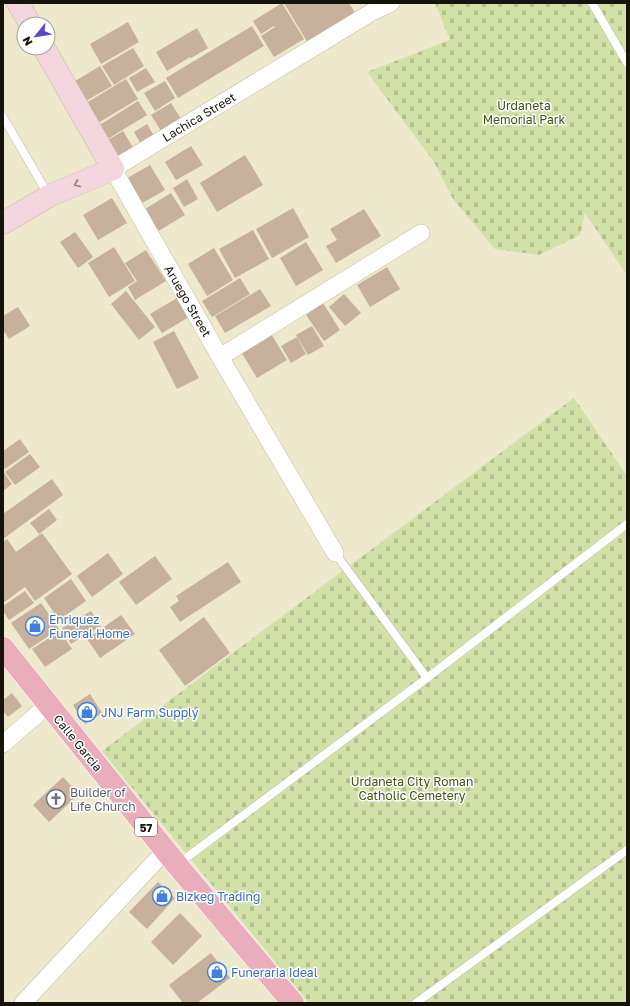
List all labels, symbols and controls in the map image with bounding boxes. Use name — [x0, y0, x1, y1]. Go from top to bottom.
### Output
north arrow — [16, 16, 56, 56]
text: N — [19, 34, 35, 48]
street label: Lachica Street — [160, 89, 238, 145]
park label: Urdaneta Memorial Park — [483, 98, 566, 127]
one-way arrow — [74, 180, 81, 188]
street label: Aruego Street — [161, 263, 215, 340]
place label: Enriquez Funeral Home — [49, 612, 130, 641]
shop icon: Enriquez Funeral Home — [24, 615, 46, 637]
shop icon: JNJ Farm Supply — [76, 701, 98, 723]
place label: JNJ Farm Supply — [101, 705, 199, 720]
street label: Calle Garcia — [51, 712, 105, 774]
park label: Urdaneta City Roman Catholic Cemetery — [351, 774, 473, 803]
place label: Builder of Life Church — [70, 785, 136, 814]
church icon: Builder of Life Church — [45, 788, 67, 810]
road number: 57 — [135, 818, 157, 836]
shop icon: Bizkeg Trading — [151, 885, 173, 907]
place label: Bizkeg Trading — [176, 889, 260, 904]
shop icon: Funeraria Ideal — [206, 961, 228, 983]
place label: Funeraria Ideal — [231, 965, 318, 980]

